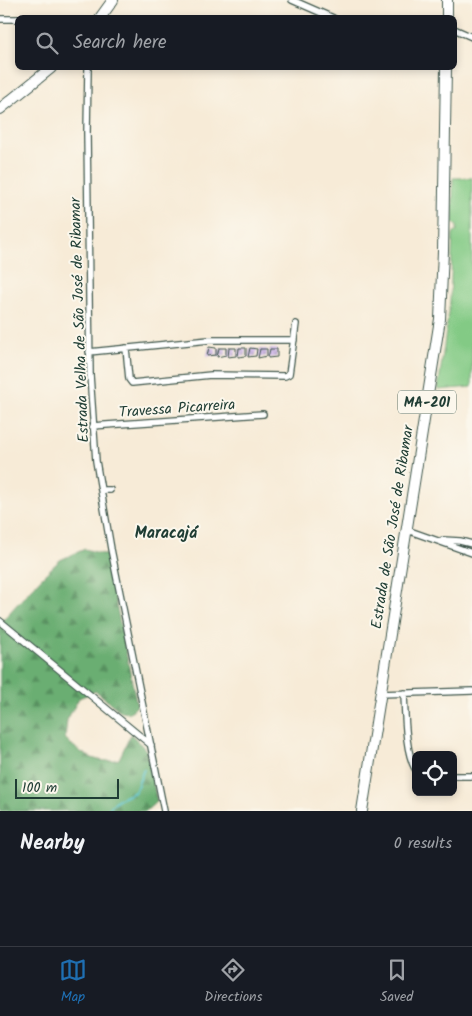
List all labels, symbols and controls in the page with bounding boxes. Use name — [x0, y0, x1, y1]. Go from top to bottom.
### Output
search box — [15, 15, 457, 70]
text: Search here — [73, 28, 167, 58]
icon: search — [33, 29, 61, 57]
street label: Estrada Velha de São José de Ribamar — [64, 196, 96, 443]
road number: MA-201 — [398, 391, 456, 414]
street label: Travessa Picarreira — [118, 393, 236, 425]
street label: Estrada de São José de Ribamar — [365, 423, 421, 631]
district label: Maracajá — [135, 521, 199, 546]
map controls — [412, 751, 457, 796]
button: locate — [412, 751, 457, 796]
scale bar — [15, 776, 119, 799]
text: 100 m — [22, 777, 57, 799]
text: Nearby — [20, 827, 85, 860]
text: 0 results — [394, 831, 452, 856]
tab: Map — [59, 956, 87, 1008]
tab: Directions — [204, 956, 262, 1008]
tab: Saved — [380, 956, 413, 1008]

